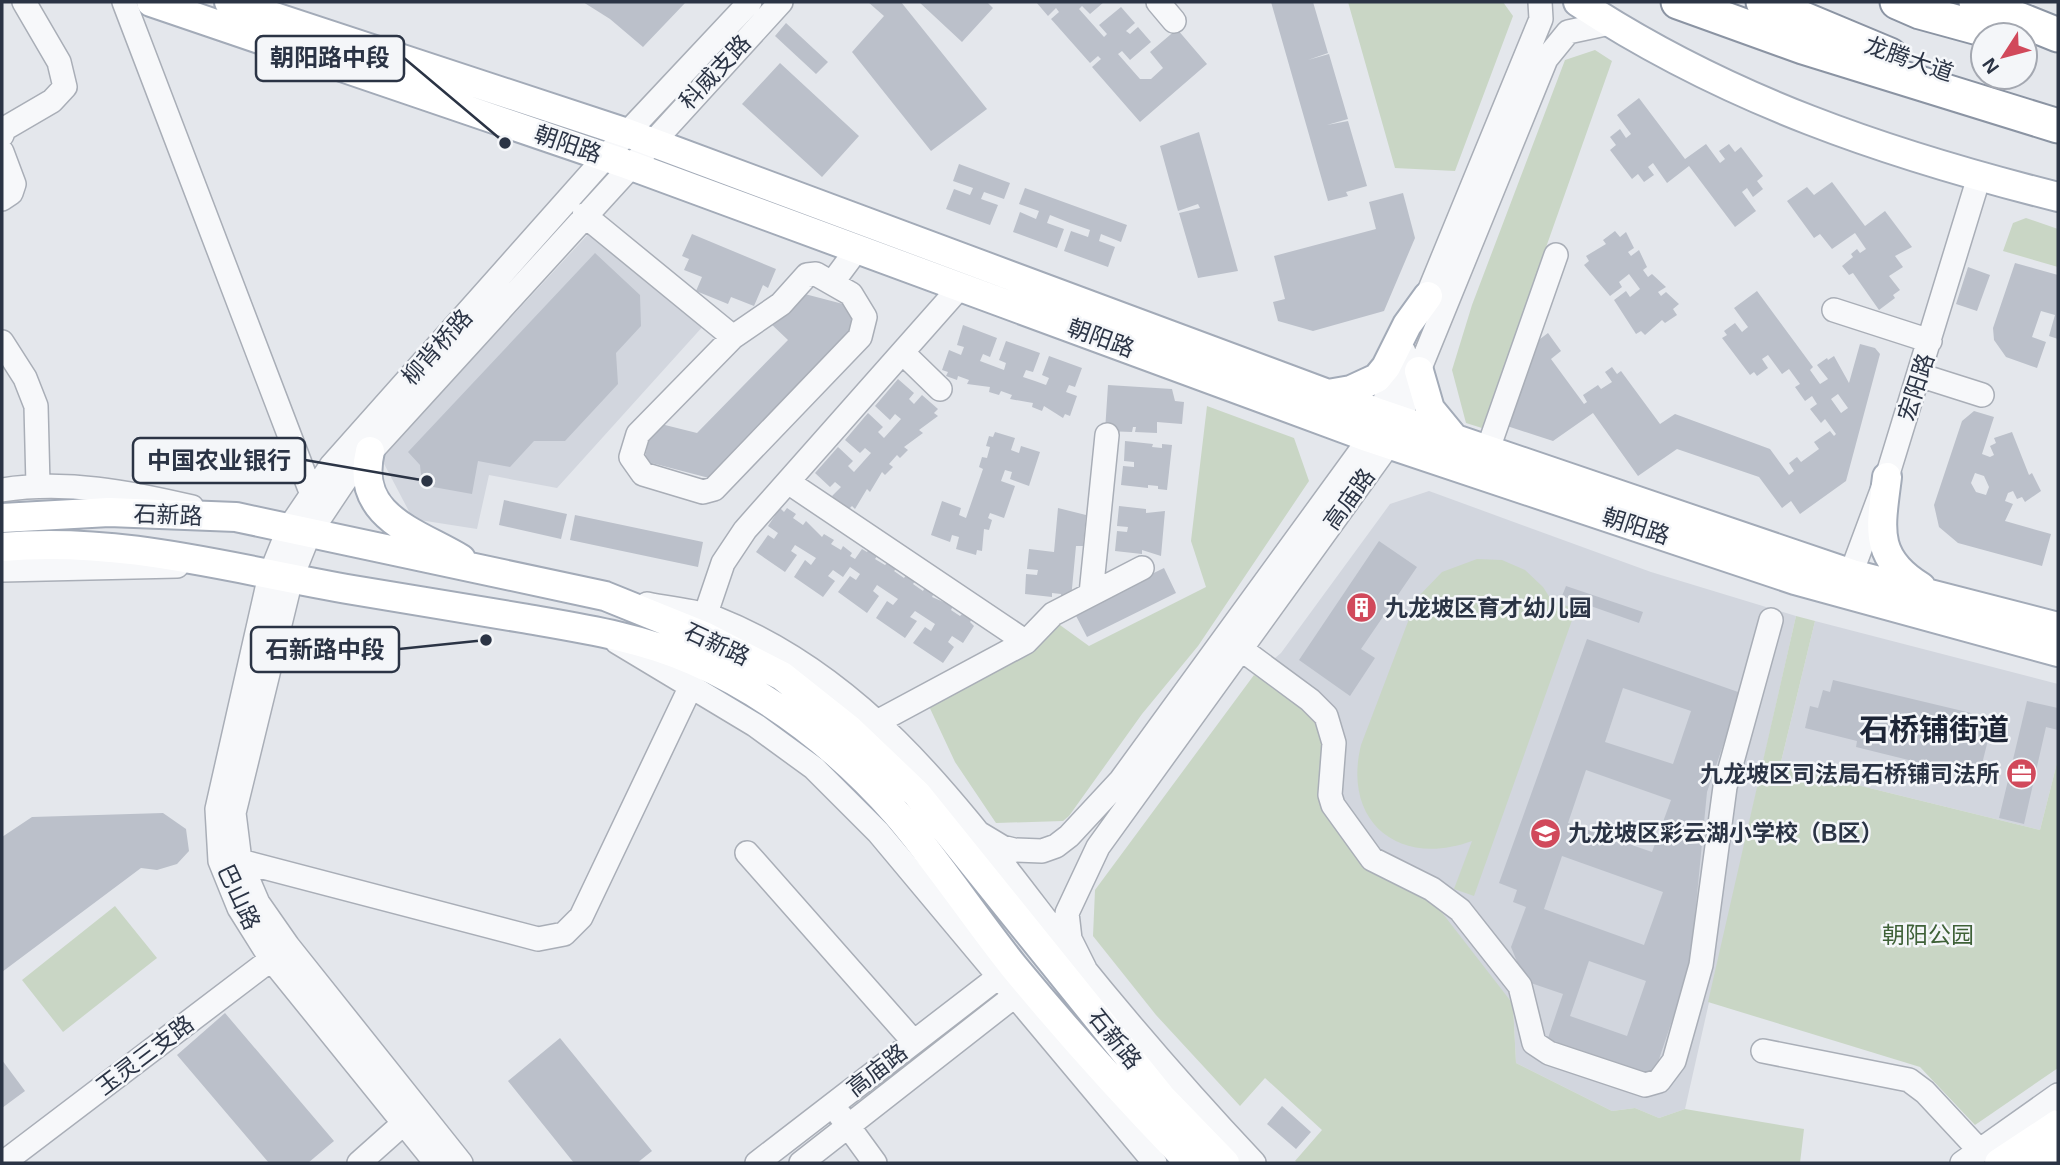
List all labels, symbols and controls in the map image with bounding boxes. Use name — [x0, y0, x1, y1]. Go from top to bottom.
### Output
north arrow — [1969, 21, 2039, 91]
street label: 科威支路 — [674, 29, 756, 115]
street label: 龙腾大道 — [1861, 32, 1957, 86]
callout: 朝阳路中段 — [256, 36, 404, 81]
text: 朝阳路中段 — [270, 44, 390, 71]
text: N — [1978, 54, 2003, 77]
street label: 朝阳路 — [531, 120, 605, 168]
street label: 柳背桥路 — [397, 304, 477, 390]
street label: 朝阳路 — [1064, 314, 1138, 362]
street label: 宏阳路 — [1893, 350, 1939, 424]
callout: 中国农业银行 — [133, 438, 305, 483]
text: 中国农业银行 — [147, 447, 291, 474]
street label: 高庙路 — [1318, 463, 1380, 535]
street label: 石新路 — [133, 501, 203, 529]
street label: 朝阳路 — [1599, 503, 1673, 549]
building icon: 九龙坡区育才幼儿园 — [1345, 591, 1379, 625]
place label: 九龙坡区育才幼儿园 — [1385, 595, 1592, 621]
street label: 石新路 — [680, 618, 754, 670]
callout: 石新路中段 — [251, 627, 399, 672]
text: 石新路中段 — [265, 636, 385, 663]
district label: 石桥铺街道 — [1859, 713, 2009, 746]
office icon: 九龙坡区司法局石桥铺司法所 — [2005, 757, 2039, 791]
place label: 九龙坡区司法局石桥铺司法所 — [1700, 761, 1999, 787]
school or university icon: 九龙坡区彩云湖小学校（B区） — [1528, 816, 1562, 850]
place label: 九龙坡区彩云湖小学校（B区） — [1568, 820, 1884, 846]
street label: 巴山路 — [213, 860, 265, 934]
park label: 朝阳公园 — [1882, 922, 1974, 948]
street label: 石新路 — [1083, 1004, 1147, 1074]
street label: 玉灵三支路 — [91, 1010, 199, 1100]
street label: 高庙路 — [842, 1039, 912, 1101]

